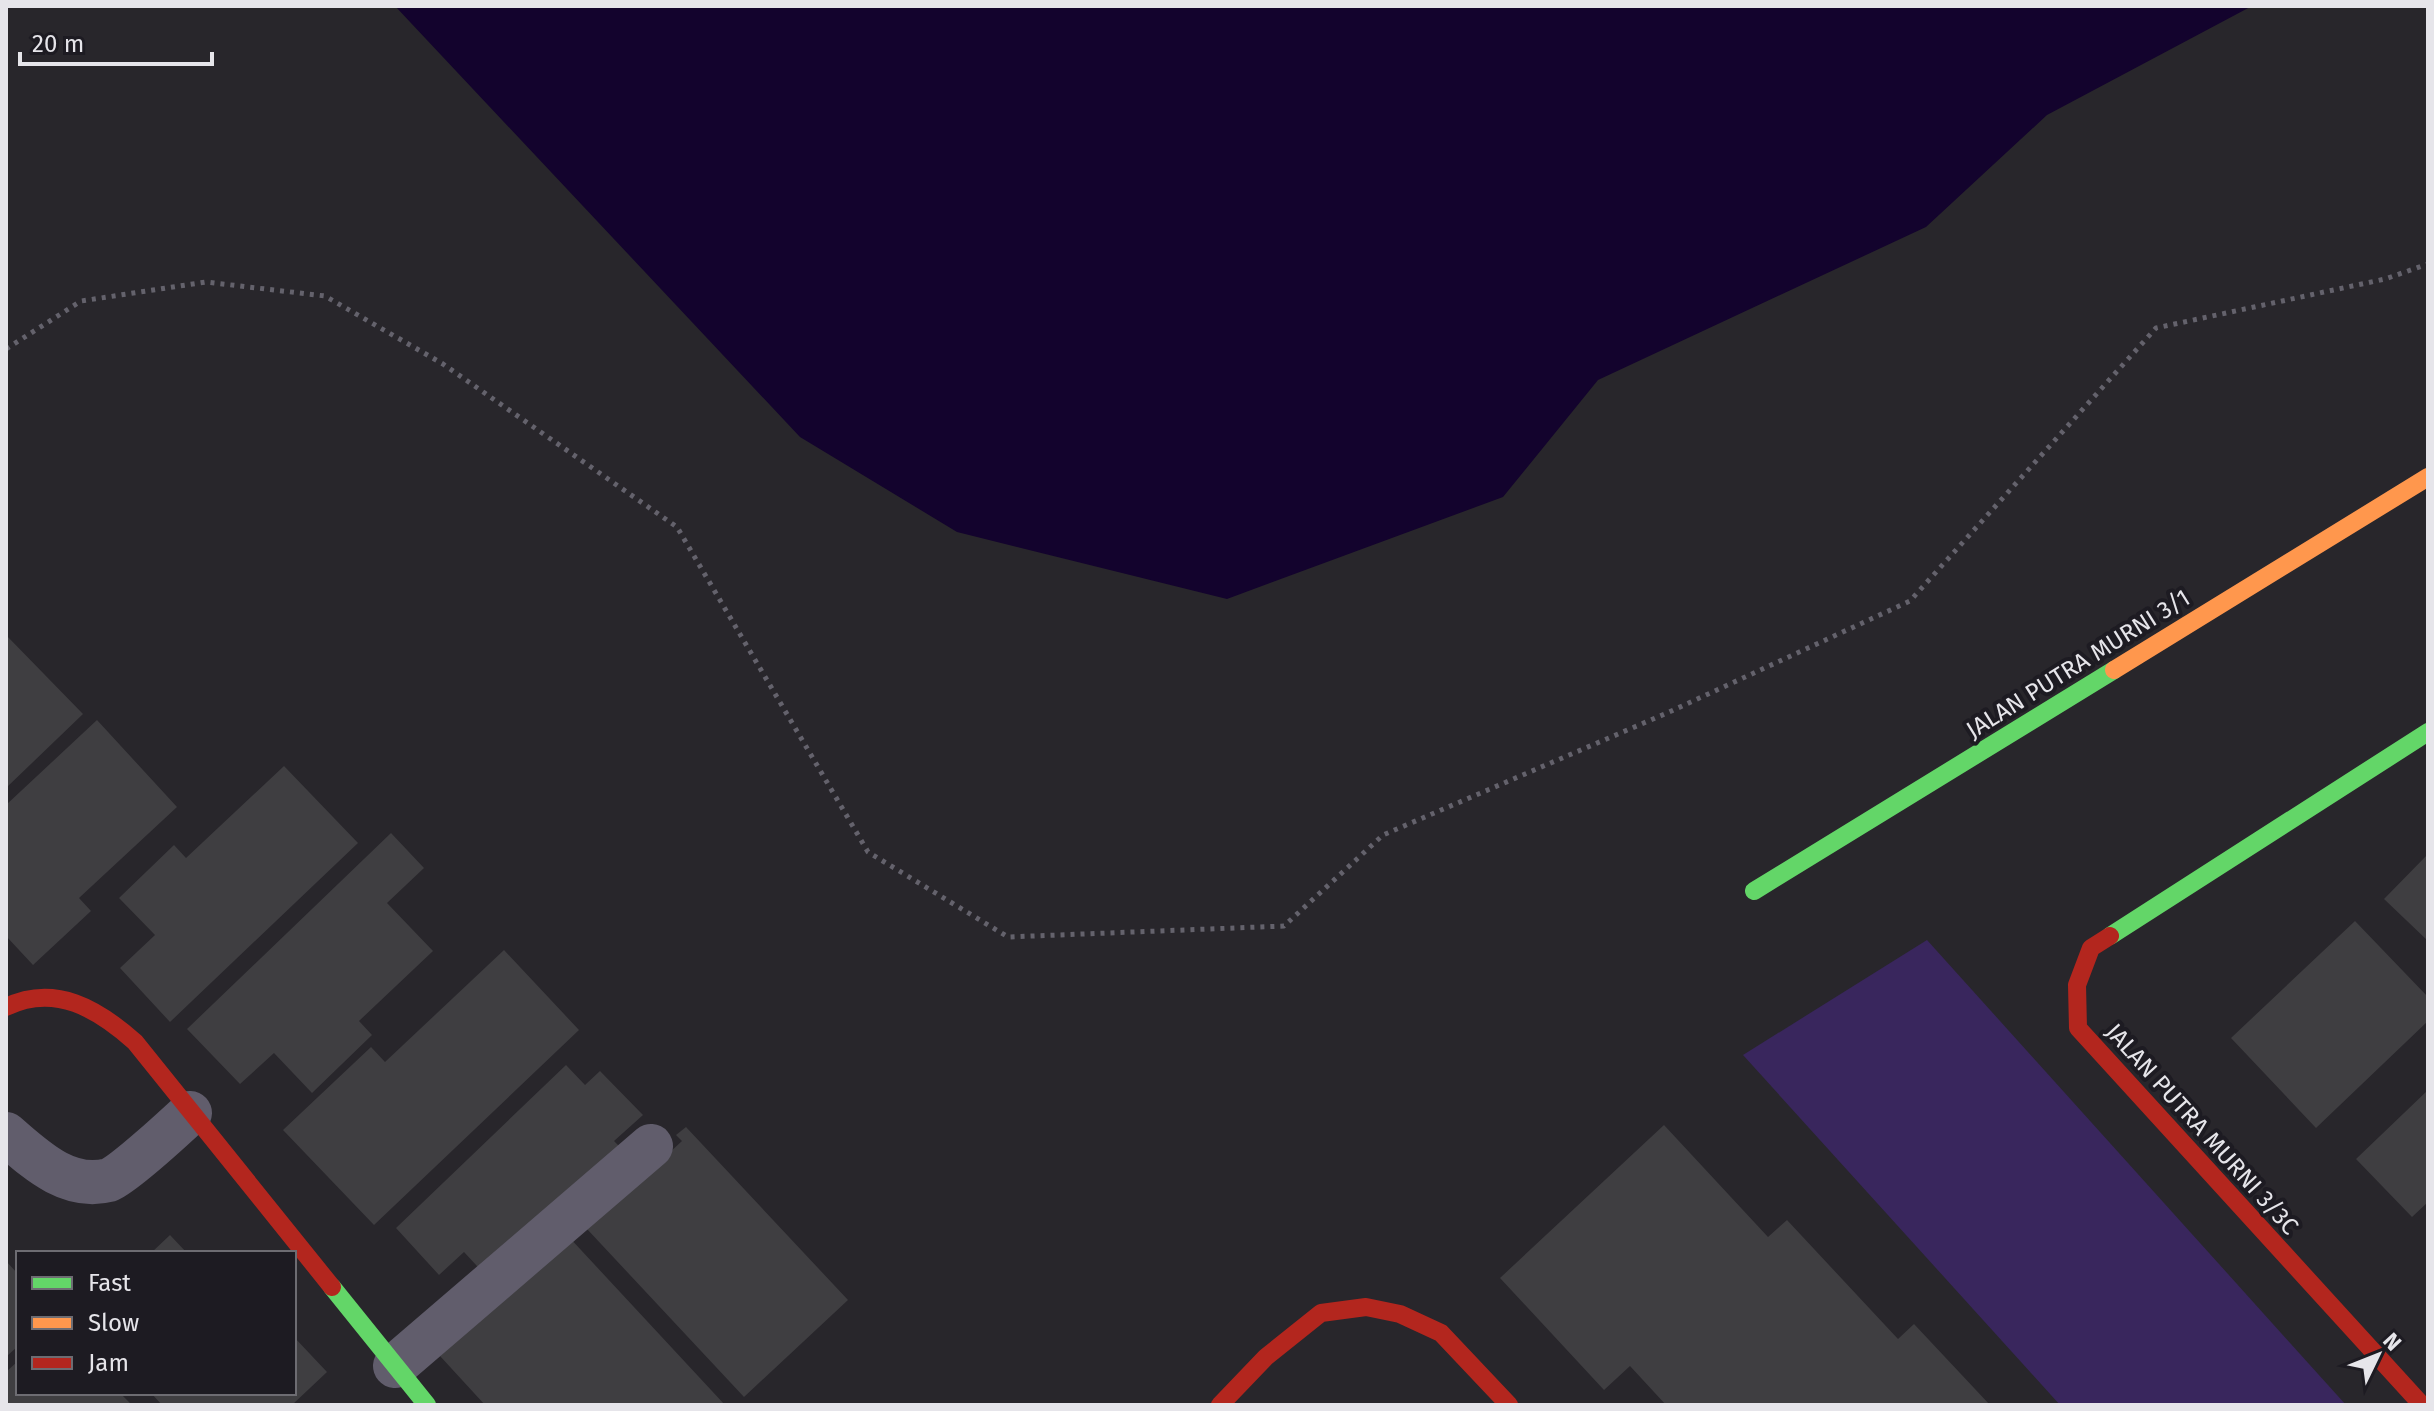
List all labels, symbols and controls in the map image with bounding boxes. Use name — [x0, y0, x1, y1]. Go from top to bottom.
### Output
scale bar — [20, 16, 212, 66]
text: 20 m — [32, 30, 84, 58]
street label: JALAN PUTRA MURNI 3/1 — [1961, 584, 2195, 744]
street label: JALAN PUTRA MURNI 3/3C — [2100, 1018, 2304, 1240]
legend — [16, 1251, 296, 1395]
text: Fast — [88, 1269, 131, 1297]
text: Slow — [88, 1309, 139, 1337]
north arrow — [2338, 1315, 2418, 1395]
text: N — [2377, 1327, 2407, 1356]
text: Jam — [88, 1349, 129, 1377]

